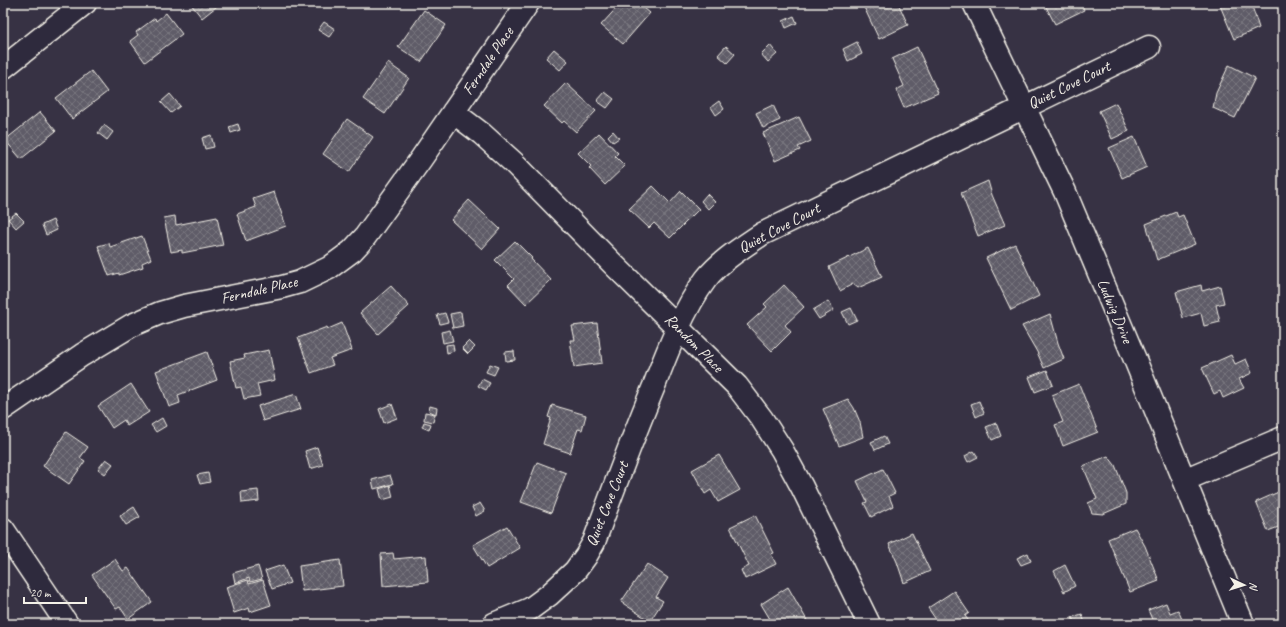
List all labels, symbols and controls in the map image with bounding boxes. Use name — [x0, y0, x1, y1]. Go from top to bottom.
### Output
street label: Ferndale Place — [458, 22, 519, 99]
street label: Quiet Cove Court — [1024, 56, 1115, 114]
street label: Quiet Cove Court — [735, 197, 825, 258]
street label: Ferndale Place — [219, 271, 301, 309]
street label: Ludwig Drive — [1093, 276, 1138, 348]
street label: Random Place — [660, 309, 729, 378]
street label: Quiet Cove Court — [581, 457, 634, 549]
north arrow — [1224, 565, 1264, 605]
scale bar — [24, 579, 86, 605]
text: N — [1247, 582, 1261, 592]
text: 20 m — [30, 585, 52, 601]

